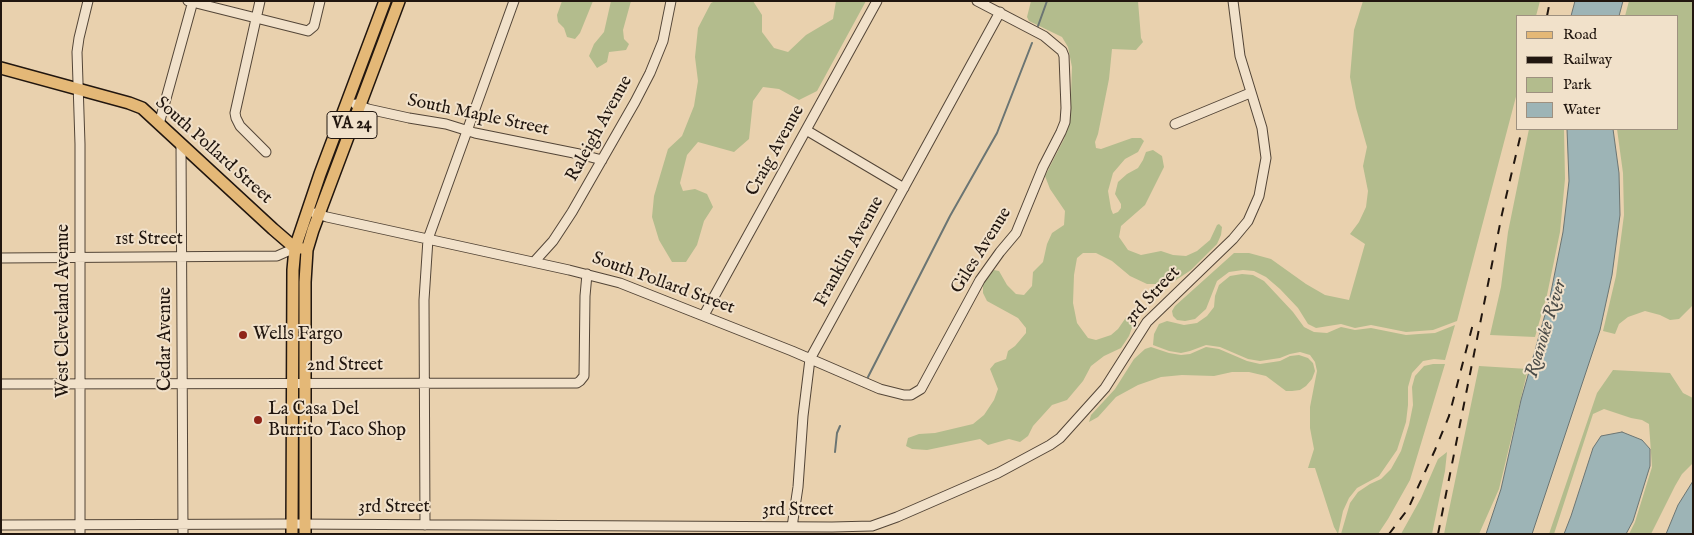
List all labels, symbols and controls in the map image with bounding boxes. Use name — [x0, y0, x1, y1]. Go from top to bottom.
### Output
legend — [1516, 15, 1679, 130]
text: Road — [1563, 25, 1597, 44]
text: Railway — [1563, 50, 1612, 69]
street label: Raleigh Avenue — [562, 72, 638, 186]
text: Park — [1563, 75, 1592, 94]
street label: South Maple Street — [405, 90, 551, 142]
street label: South Pollard Street — [150, 93, 276, 209]
text: Water — [1563, 100, 1600, 119]
street label: Craig Avenue — [742, 102, 810, 200]
road number: VA 24 — [327, 112, 377, 138]
street label: Franklin Avenue — [811, 193, 889, 311]
street label: Giles Avenue — [947, 204, 1017, 298]
street label: West Cleveland Avenue — [53, 224, 75, 398]
street label: 1st Street — [115, 229, 183, 251]
street label: South Pollard Street — [589, 248, 737, 320]
street label: 3rd Street — [1121, 262, 1185, 330]
water label: Roanoke River — [1521, 277, 1573, 381]
street label: Cedar Avenue — [155, 287, 177, 391]
place label: Wells Fargo — [253, 324, 343, 346]
marker: Wells Fargo — [237, 329, 249, 341]
street label: 2nd Street — [307, 355, 383, 377]
place label: La Casa Del Burrito Taco Shop — [268, 399, 406, 442]
marker: La Casa Del Burrito Taco Shop — [252, 414, 264, 426]
street label: 3rd Street — [358, 497, 430, 519]
street label: 3rd Street — [762, 500, 834, 522]

